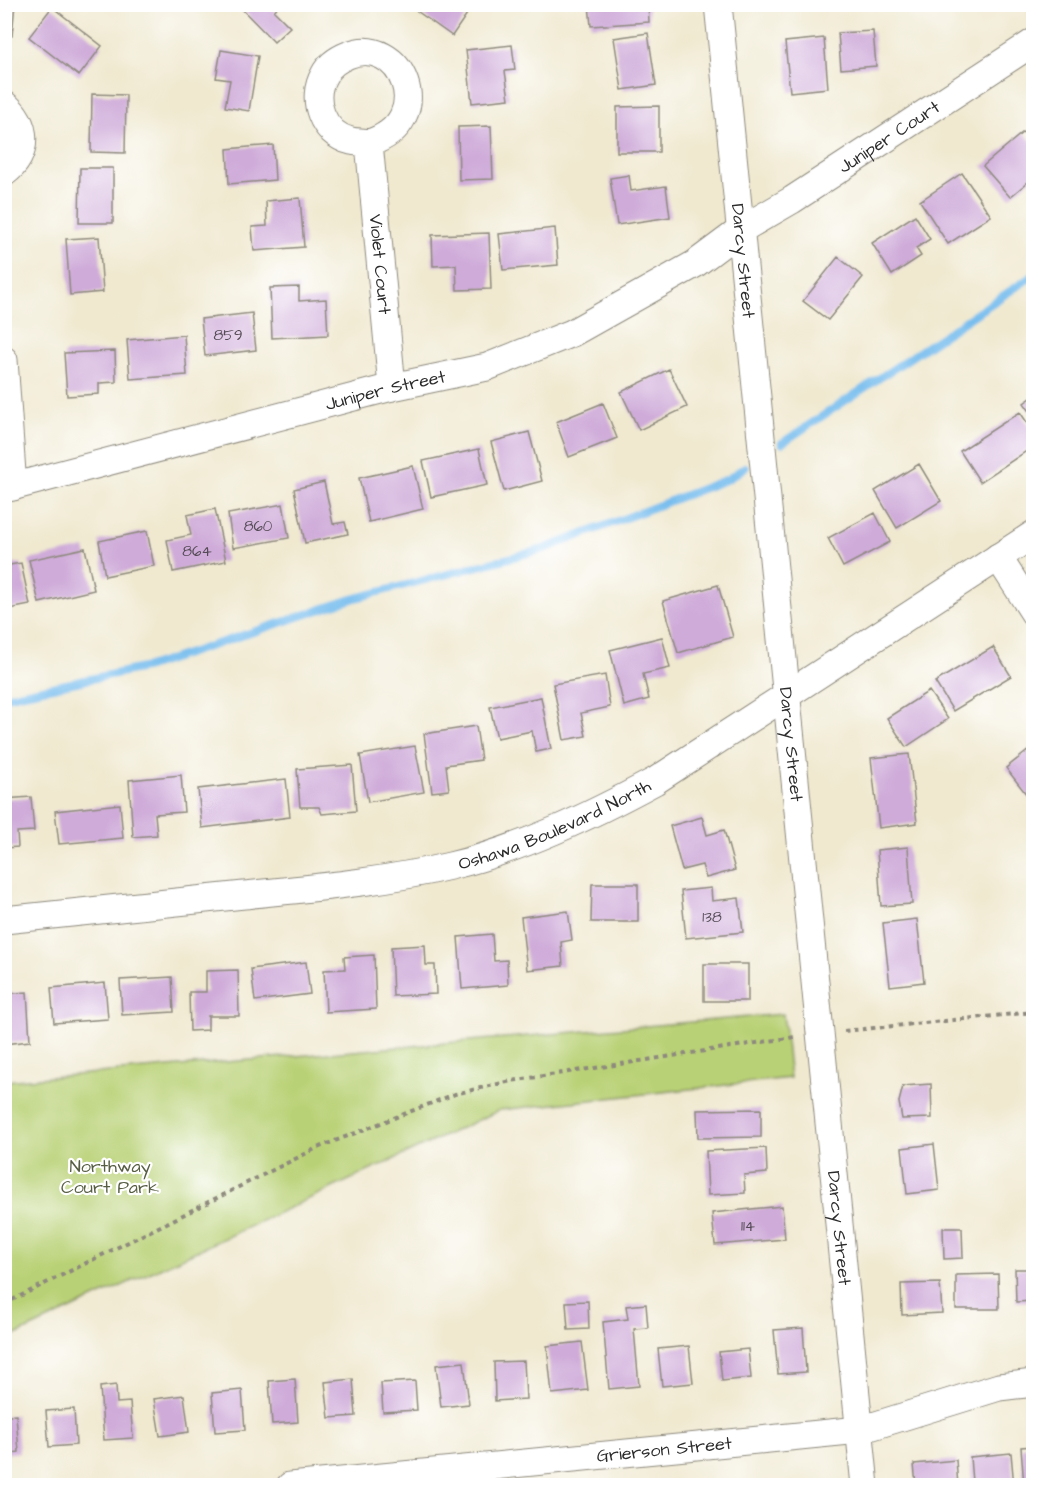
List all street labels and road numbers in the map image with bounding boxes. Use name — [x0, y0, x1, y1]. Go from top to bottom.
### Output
street label: Juniper Court — [834, 94, 945, 179]
street label: Darcy Street — [725, 202, 761, 320]
street label: Violet Court — [363, 213, 397, 316]
street label: Juniper Street — [323, 364, 448, 417]
street label: Darcy Street — [773, 686, 809, 804]
street label: Oshawa Boulevard North — [456, 773, 656, 876]
street label: Darcy Street — [821, 1170, 857, 1287]
street label: Grierson Street — [595, 1431, 734, 1469]

